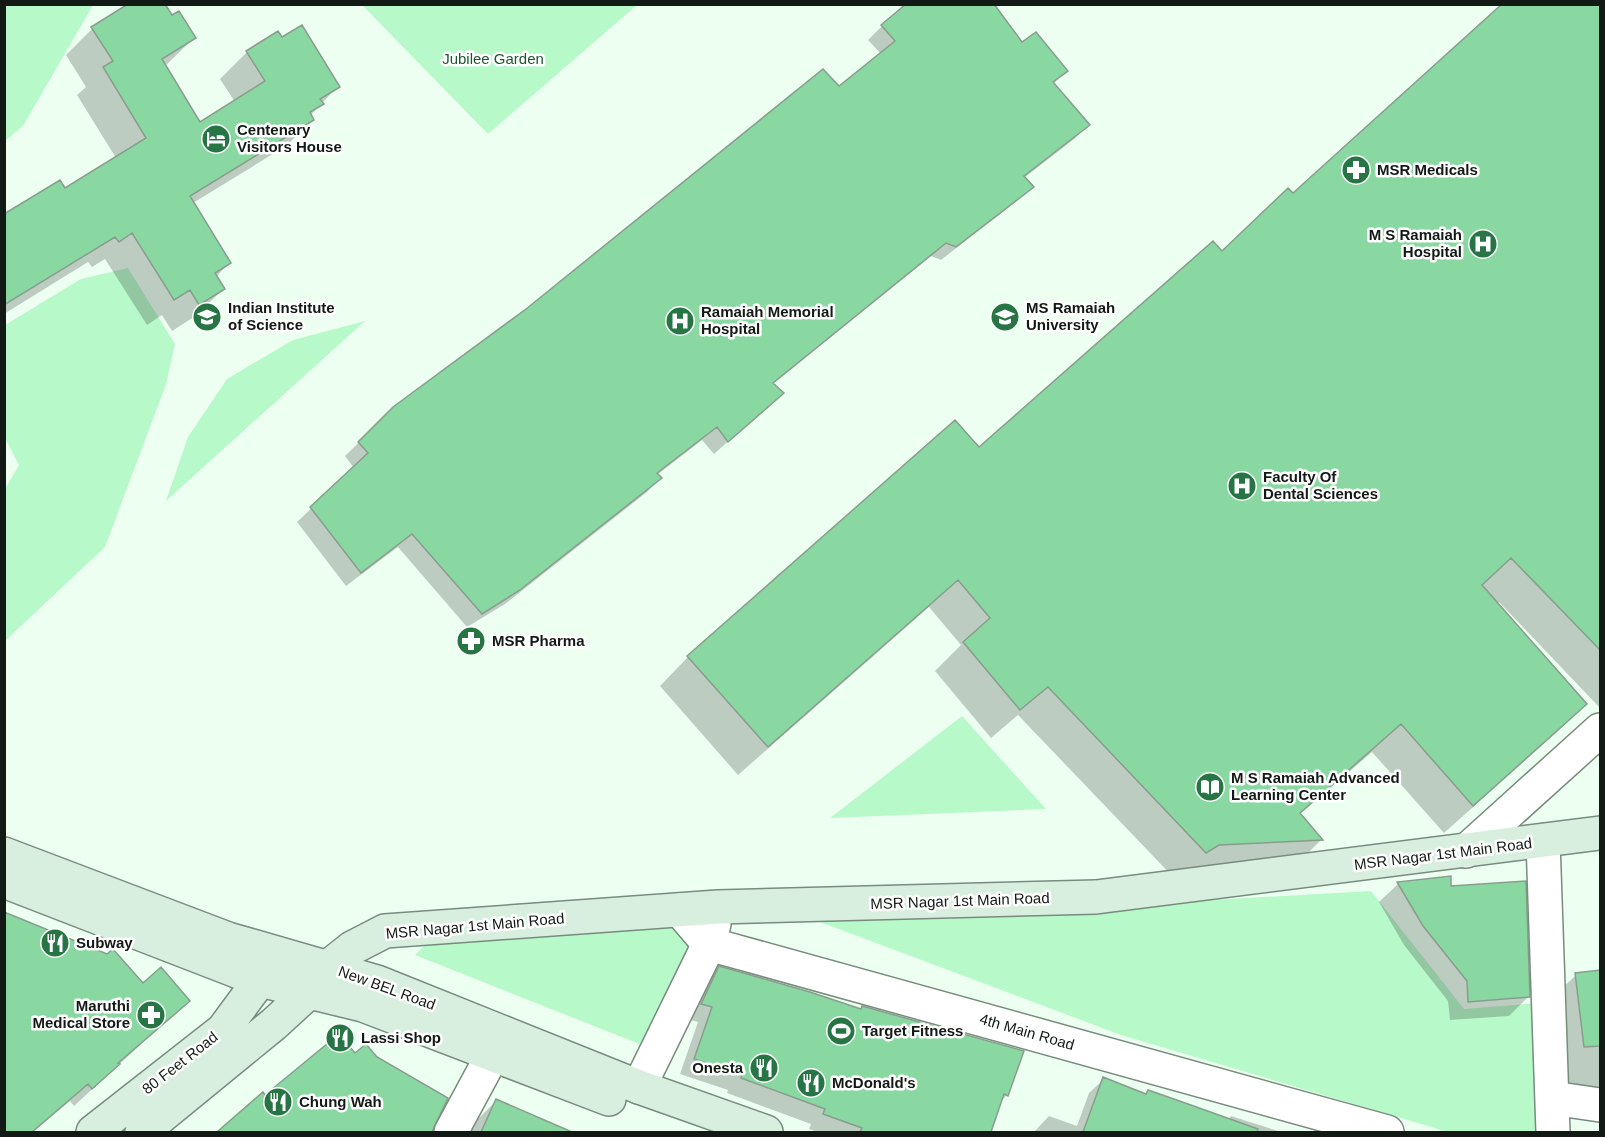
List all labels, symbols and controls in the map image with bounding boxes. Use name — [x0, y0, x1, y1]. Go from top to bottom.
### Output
park label: Jubilee Garden — [442, 50, 544, 67]
place label: Centenary Visitors House — [237, 121, 342, 155]
hotel icon: Centenary Visitors House — [200, 123, 232, 155]
pharmacy icon: MSR Medicals — [1340, 154, 1372, 186]
place label: MSR Medicals — [1377, 161, 1478, 178]
place label: M S Ramaiah Hospital — [1369, 226, 1462, 260]
hospital icon: M S Ramaiah Hospital — [1467, 228, 1499, 260]
place label: Indian Institute of Science — [228, 299, 335, 333]
place label: MS Ramaiah University — [1026, 299, 1115, 333]
school or university icon: Indian Institute of Science — [191, 301, 223, 333]
school or university icon: MS Ramaiah University — [989, 301, 1021, 333]
place label: Ramaiah Memorial Hospital — [701, 303, 834, 337]
hospital icon: Ramaiah Memorial Hospital — [664, 305, 696, 337]
place label: Faculty Of Dental Sciences — [1263, 468, 1378, 502]
hospital icon: Faculty Of Dental Sciences — [1226, 470, 1258, 502]
pharmacy icon: MSR Pharma — [455, 625, 487, 657]
place label: MSR Pharma — [492, 632, 585, 649]
place label: M S Ramaiah Advanced Learning Center — [1231, 769, 1400, 803]
library icon: M S Ramaiah Advanced Learning Center — [1194, 771, 1226, 803]
street label: MSR Nagar 1st Main Road — [1353, 834, 1533, 873]
street label: MSR Nagar 1st Main Road — [870, 889, 1050, 912]
street label: MSR Nagar 1st Main Road — [385, 909, 565, 942]
restaurant icon: Subway — [39, 927, 71, 959]
place label: Subway — [76, 934, 133, 951]
street label: New BEL Road — [336, 962, 438, 1013]
place label: Maruthi Medical Store — [32, 997, 130, 1031]
pharmacy icon: Maruthi Medical Store — [135, 999, 167, 1031]
street label: 4th Main Road — [978, 1010, 1076, 1053]
sports icon: Target Fitness — [825, 1015, 857, 1047]
restaurant icon: Lassi Shop — [324, 1022, 356, 1054]
place label: Target Fitness — [862, 1022, 963, 1039]
street label: 80 Feet Road — [139, 1028, 221, 1097]
place label: Lassi Shop — [361, 1029, 441, 1046]
restaurant icon: Onesta — [748, 1052, 780, 1084]
place label: Onesta — [692, 1059, 744, 1076]
restaurant icon: McDonald's — [795, 1067, 827, 1099]
place label: McDonald's — [832, 1074, 916, 1091]
restaurant icon: Chung Wah — [262, 1086, 294, 1118]
place label: Chung Wah — [299, 1093, 382, 1110]

